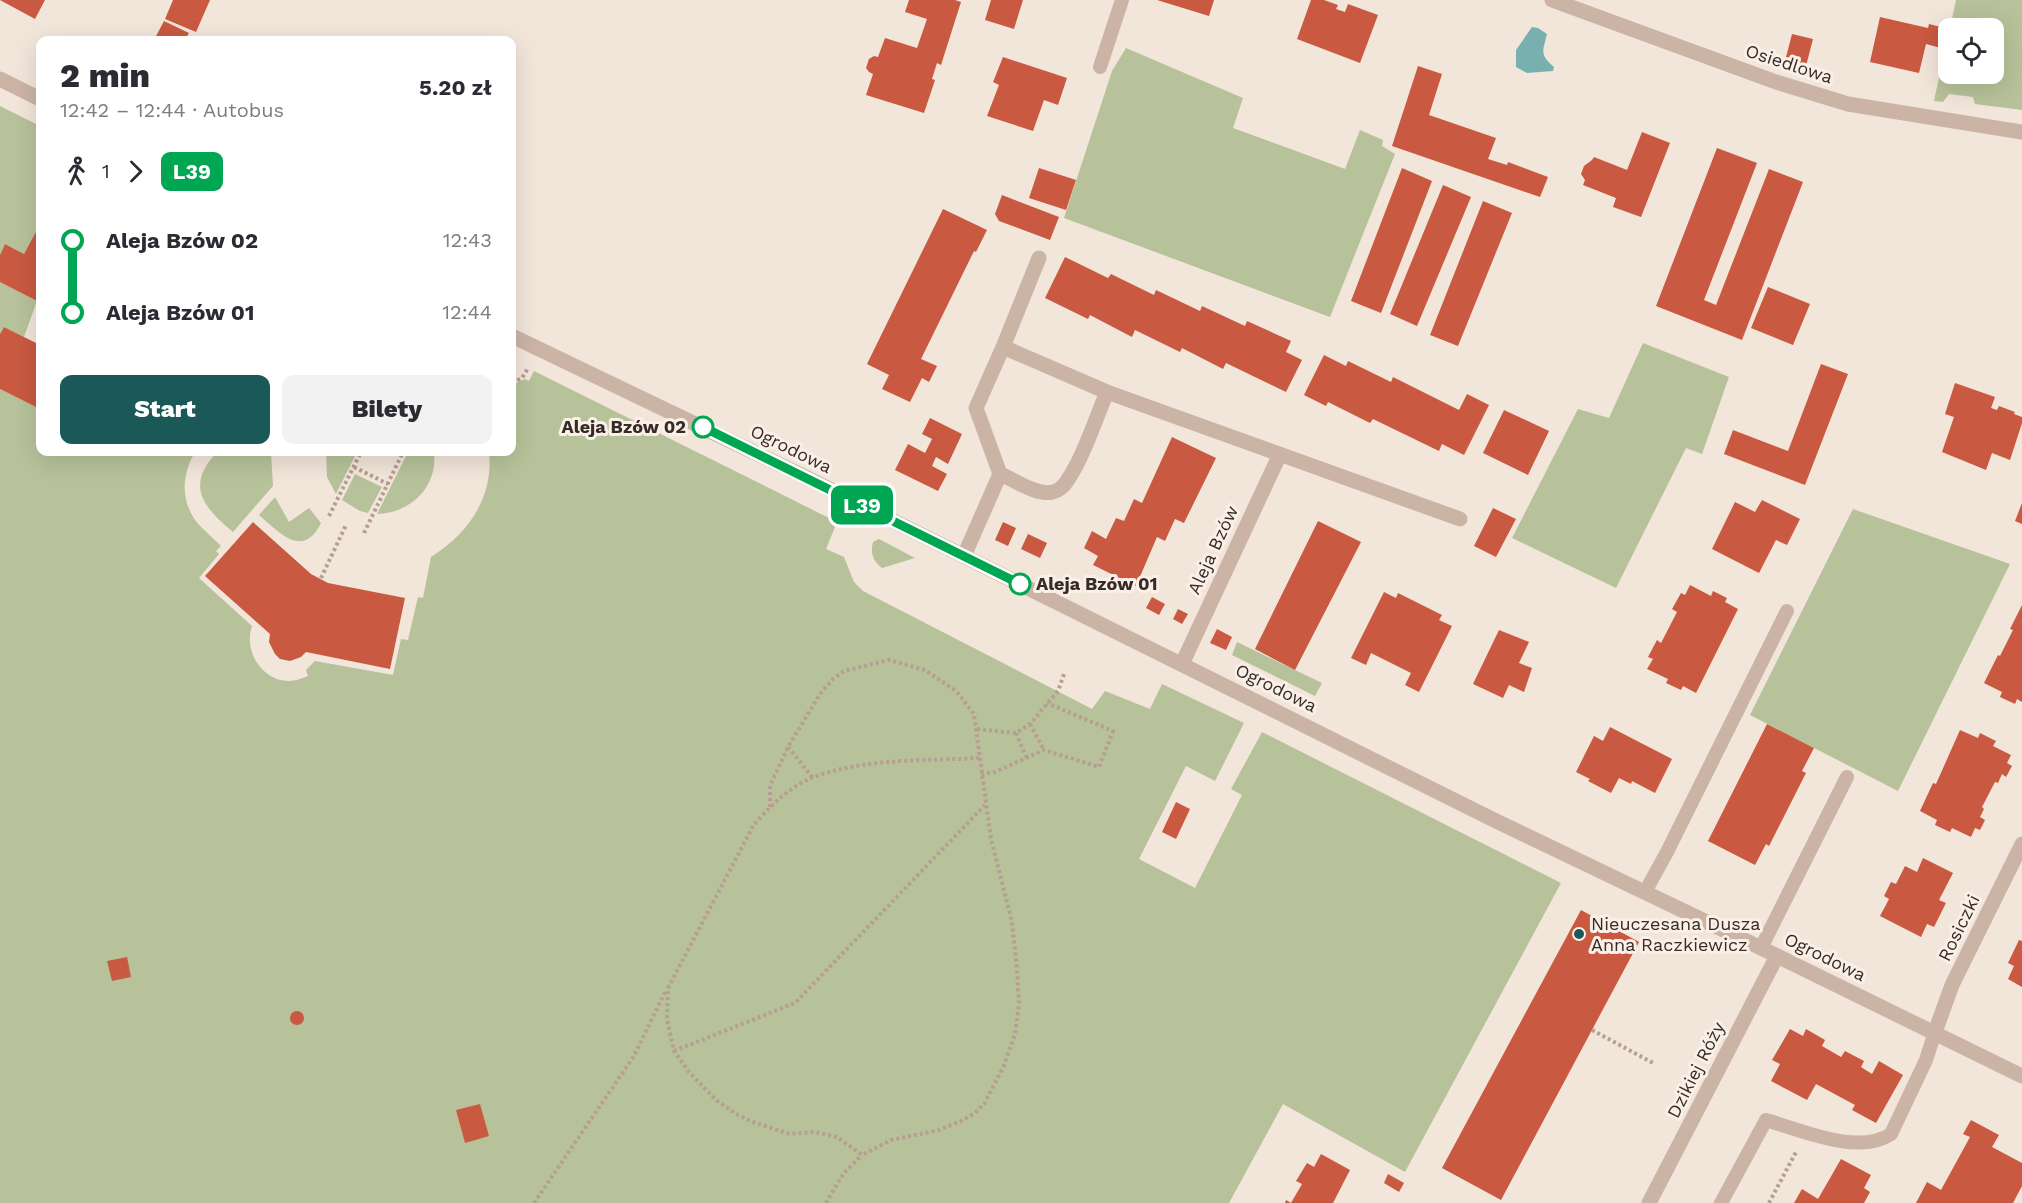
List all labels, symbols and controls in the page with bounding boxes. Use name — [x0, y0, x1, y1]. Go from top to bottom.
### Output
map controls — [1938, 18, 2004, 84]
button: locate — [1938, 18, 2004, 84]
street label: Osiedlowa — [1743, 40, 1835, 87]
text: 2 min — [60, 56, 150, 95]
text: 5.20 zł — [419, 75, 492, 100]
text: 12:42 – 12:44 · Autobus — [60, 98, 284, 122]
icon: walk — [60, 155, 93, 188]
icon: forward — [119, 155, 152, 188]
text: 1 — [102, 159, 110, 183]
text: L39 — [173, 159, 211, 184]
text: Aleja Bzów 02 — [106, 228, 258, 253]
text: 12:43 — [443, 228, 492, 252]
text: Aleja Bzów 01 — [106, 300, 254, 325]
text: 12:44 — [442, 300, 492, 324]
button: Start — [60, 375, 270, 444]
button: Bilety — [282, 375, 492, 444]
place label: Aleja Bzów 02 — [562, 416, 686, 437]
marker: Aleja Bzów 02 — [692, 416, 714, 438]
street label: Ogrodowa — [747, 420, 835, 477]
line badge: L39 — [828, 486, 896, 524]
text: L39 — [843, 493, 881, 518]
street label: Aleja Bzów — [1183, 502, 1242, 597]
marker: Aleja Bzów 01 — [1009, 573, 1031, 595]
place label: Aleja Bzów 01 — [1036, 573, 1157, 594]
street label: Ogrodowa — [1232, 659, 1320, 716]
street label: Rosiczki — [1933, 891, 1984, 964]
place label: Nieuczesana Dusza Anna Raczkiewicz — [1591, 913, 1761, 955]
marker: Nieuczesana Dusza Anna Raczkiewicz — [1572, 927, 1586, 941]
street label: Ogrodowa — [1781, 928, 1869, 985]
street label: Dzikiej Róży — [1662, 1018, 1729, 1121]

